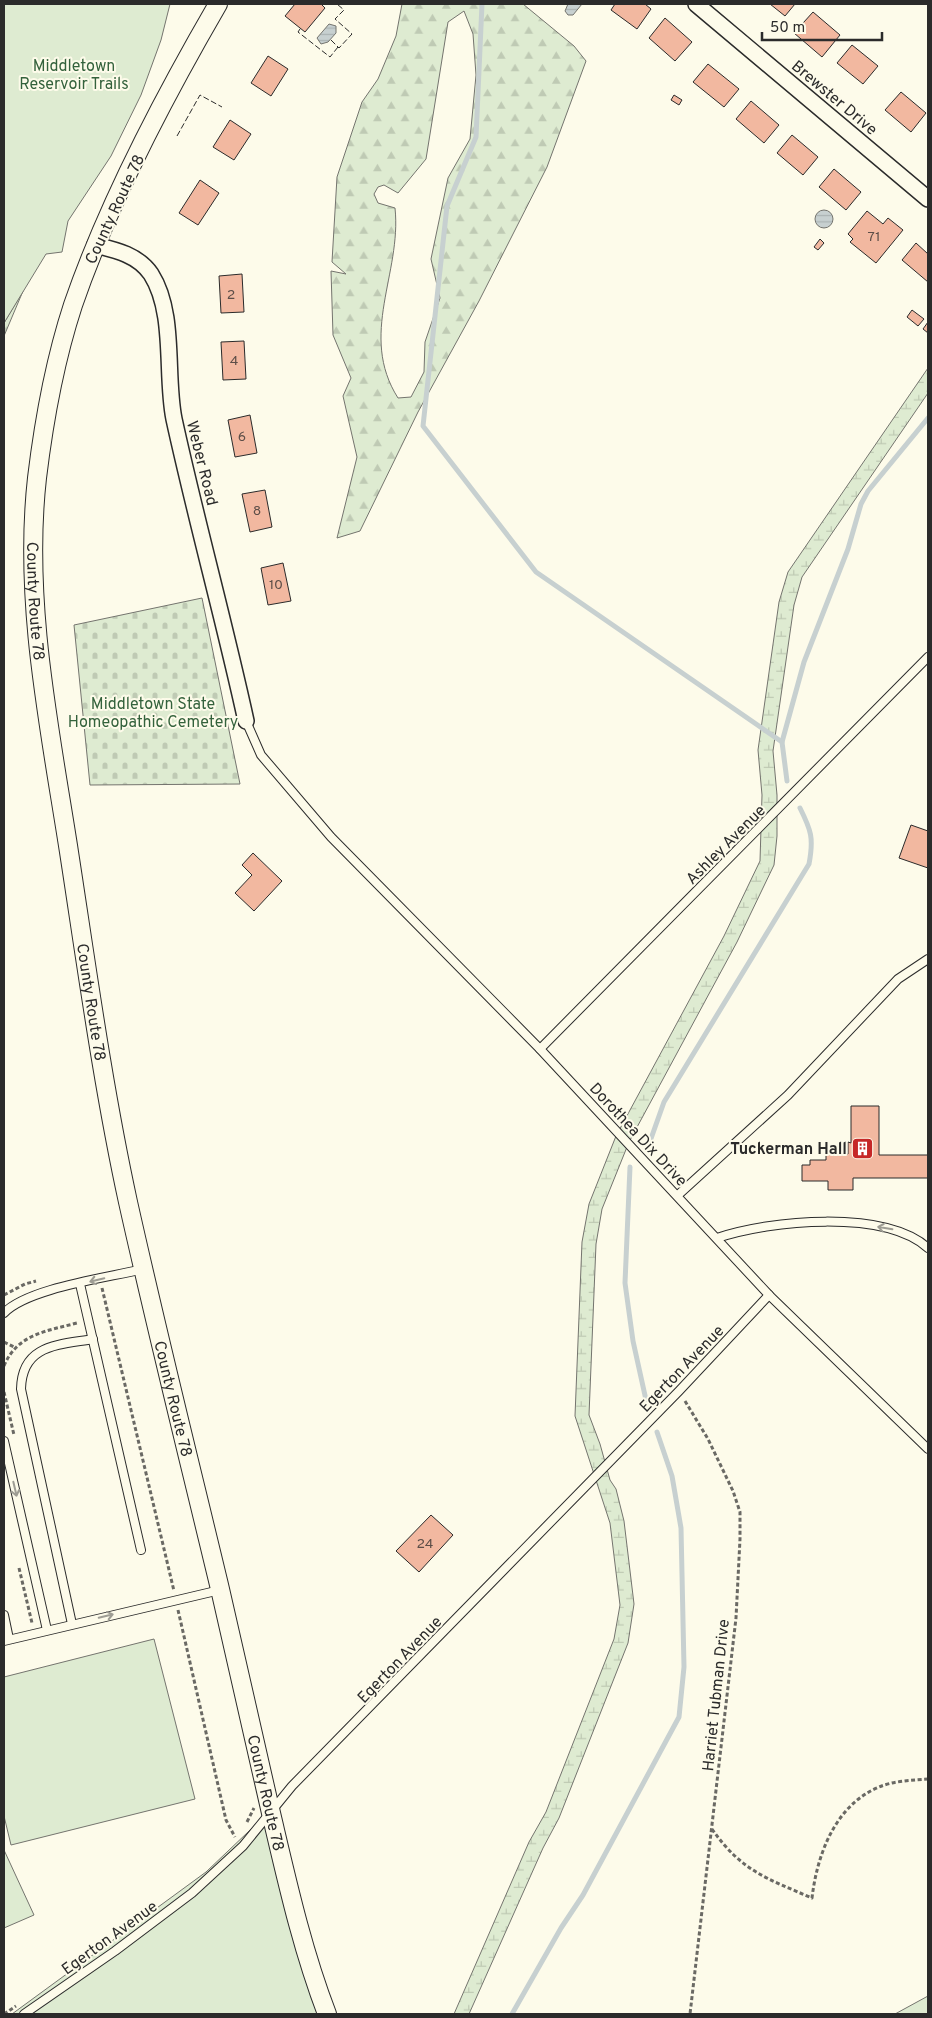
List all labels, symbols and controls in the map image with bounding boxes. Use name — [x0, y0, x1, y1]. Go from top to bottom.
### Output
scale bar — [762, 10, 882, 42]
text: 50 m — [770, 19, 805, 38]
park label: Middletown Reservoir Trails — [19, 57, 129, 95]
street label: Brewster Drive — [787, 57, 881, 140]
street label: County Route 78 — [82, 152, 150, 268]
house number: 71 — [868, 229, 880, 246]
house number: 2 — [227, 287, 235, 304]
house number: 4 — [230, 353, 238, 370]
street label: Weber Road — [181, 419, 221, 508]
house number: 6 — [238, 429, 246, 446]
house number: 8 — [253, 503, 261, 520]
street label: County Route 78 — [21, 542, 48, 662]
house number: 10 — [269, 577, 283, 594]
park label: Middletown State Homeopathic Cemetery — [68, 695, 238, 733]
street label: Ashley Avenue — [682, 801, 771, 890]
street label: County Route 78 — [71, 942, 109, 1063]
street label: Dorothea Dix Drive — [584, 1079, 691, 1191]
building icon: Tuckerman Hall — [851, 1136, 875, 1160]
place label: Tuckerman Hall — [730, 1140, 847, 1160]
one-way arrow — [877, 1223, 893, 1233]
one-way arrow — [90, 1276, 106, 1285]
street label: Egerton Avenue — [636, 1322, 729, 1417]
street label: County Route 78 — [148, 1339, 196, 1459]
one-way arrow — [11, 1480, 20, 1496]
house number: 24 — [416, 1536, 434, 1553]
one-way arrow — [98, 1611, 114, 1620]
street label: Egerton Avenue — [354, 1613, 447, 1708]
street label: Harriet Tubman Drive — [699, 1618, 735, 1772]
street label: County Route 78 — [242, 1733, 288, 1853]
street label: Egerton Avenue — [58, 1897, 162, 1980]

